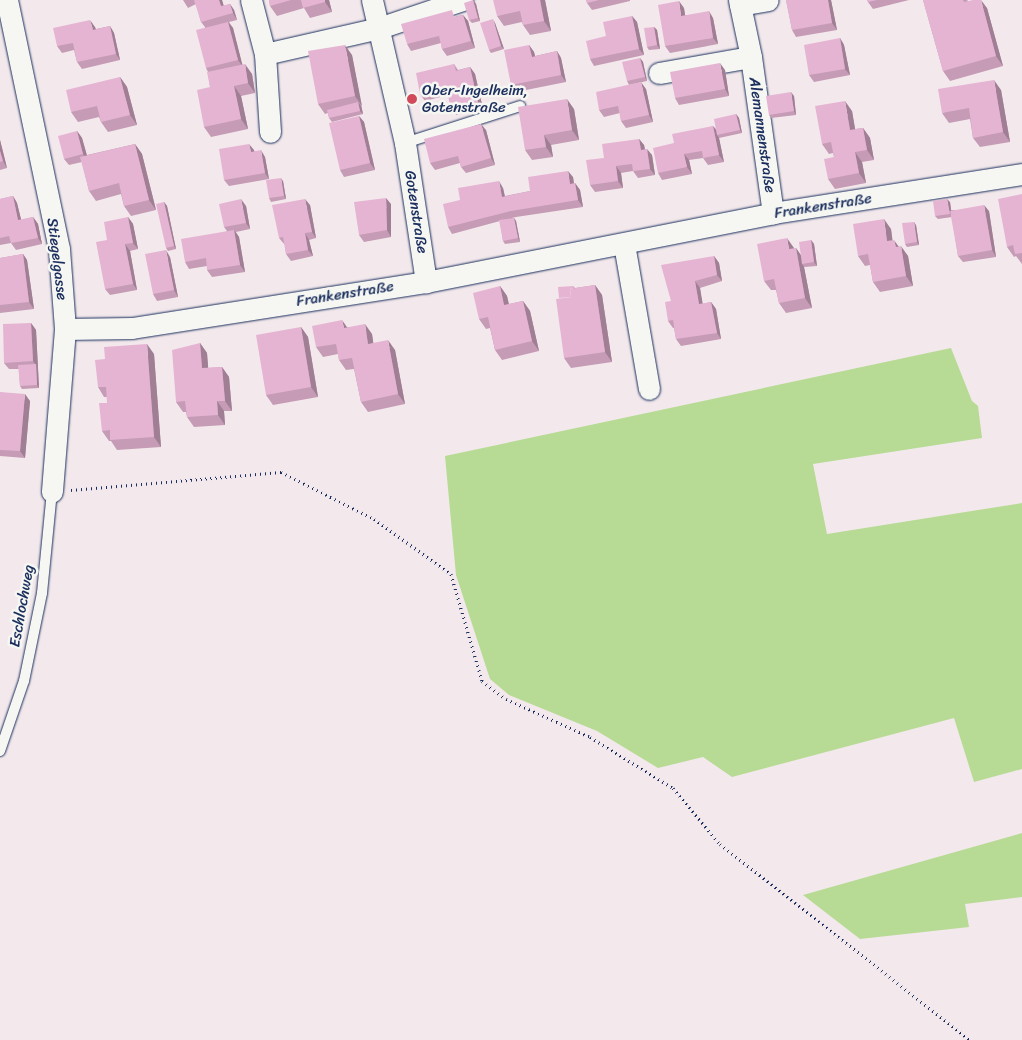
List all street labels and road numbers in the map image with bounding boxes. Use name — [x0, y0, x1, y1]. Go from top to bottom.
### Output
street label: Alemannenstraße — [745, 76, 779, 194]
street label: Gotenstraße — [401, 169, 431, 255]
street label: Frankenstraße — [773, 189, 873, 223]
street label: Stiegelgasse — [43, 217, 71, 301]
street label: Frankenstraße — [295, 277, 395, 311]
street label: Eschlochweg — [6, 563, 38, 649]

